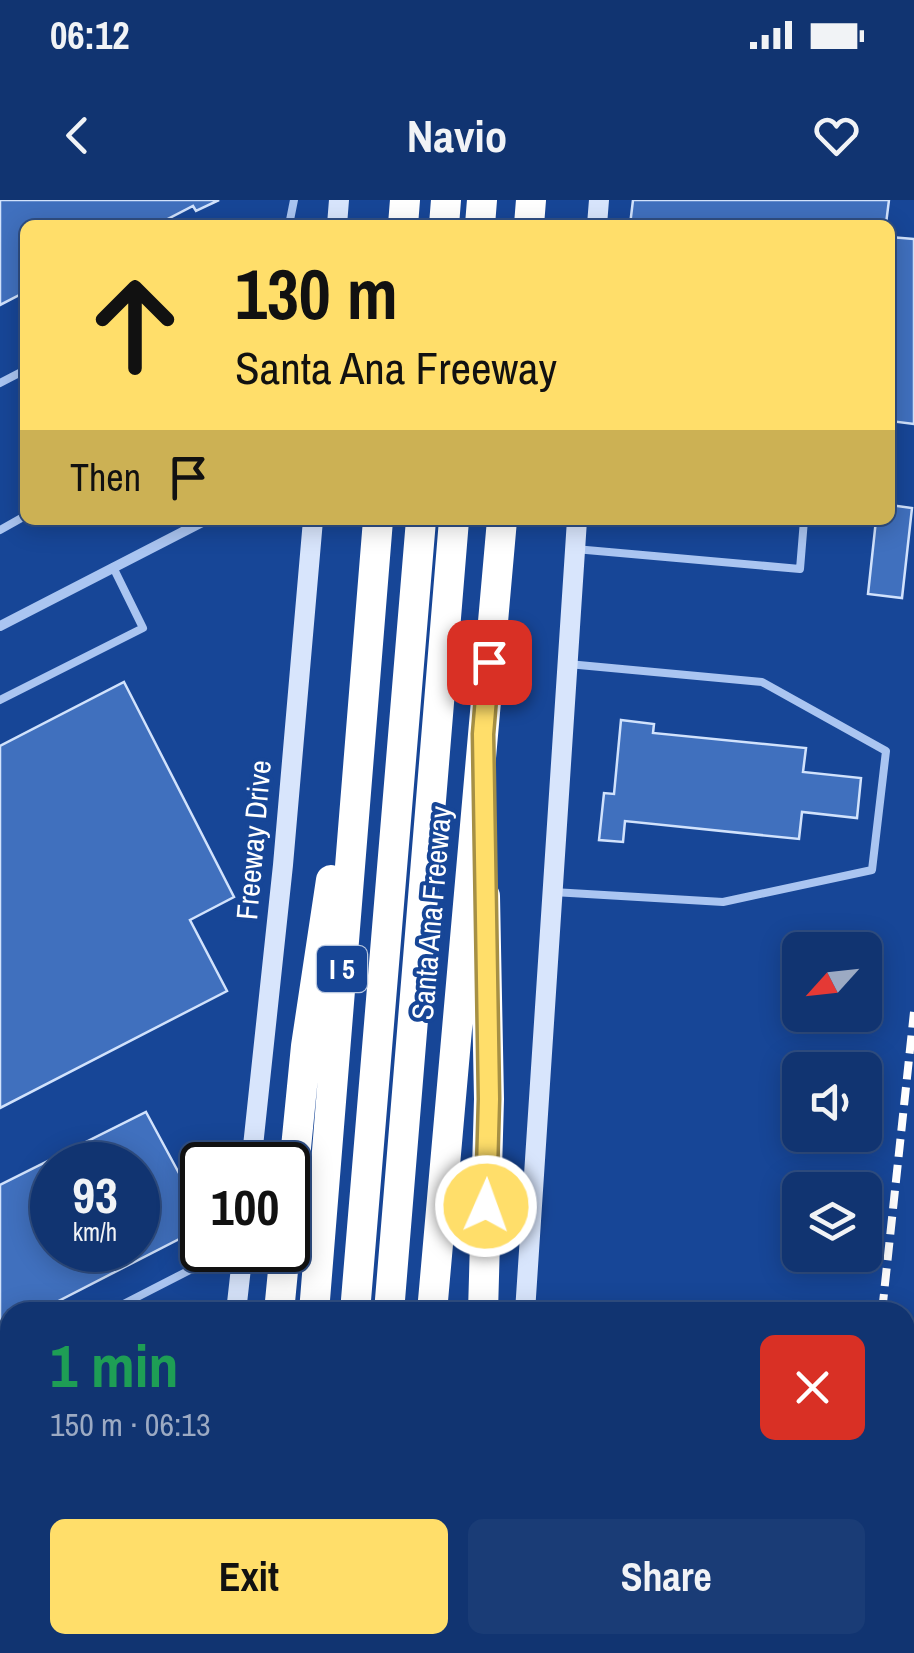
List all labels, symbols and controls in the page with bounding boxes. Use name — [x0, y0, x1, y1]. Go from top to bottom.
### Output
text: 06:12 — [50, 10, 130, 61]
text: Navio — [407, 105, 507, 166]
icon: back — [50, 108, 105, 163]
icon: heart — [809, 108, 864, 163]
text: 130 m — [235, 247, 398, 341]
icon: ahead — [70, 260, 200, 390]
text: Santa Ana Freeway — [235, 337, 557, 398]
icon: arrive — [161, 450, 216, 505]
text: Then — [70, 452, 141, 503]
pin — [447, 620, 532, 705]
icon: arrive — [462, 635, 517, 690]
street label: Freeway Drive — [226, 759, 280, 921]
street label: Santa Ana Freeway — [402, 804, 460, 1022]
north arrow — [782, 932, 882, 1032]
map controls — [782, 932, 882, 1272]
road number: I 5 — [317, 946, 367, 992]
button: sound — [782, 1052, 882, 1152]
speed limit sign: 100 — [180, 1142, 310, 1272]
position arrow — [434, 1154, 538, 1258]
text: 93 — [72, 1161, 118, 1229]
button: layers — [782, 1172, 882, 1272]
text: km/h — [73, 1215, 117, 1249]
text: 1 min — [50, 1325, 179, 1406]
button: close — [760, 1335, 865, 1440]
text: 150 m · 06:13 — [50, 1403, 210, 1446]
button: Exit — [50, 1519, 448, 1634]
button: Share — [468, 1519, 865, 1634]

